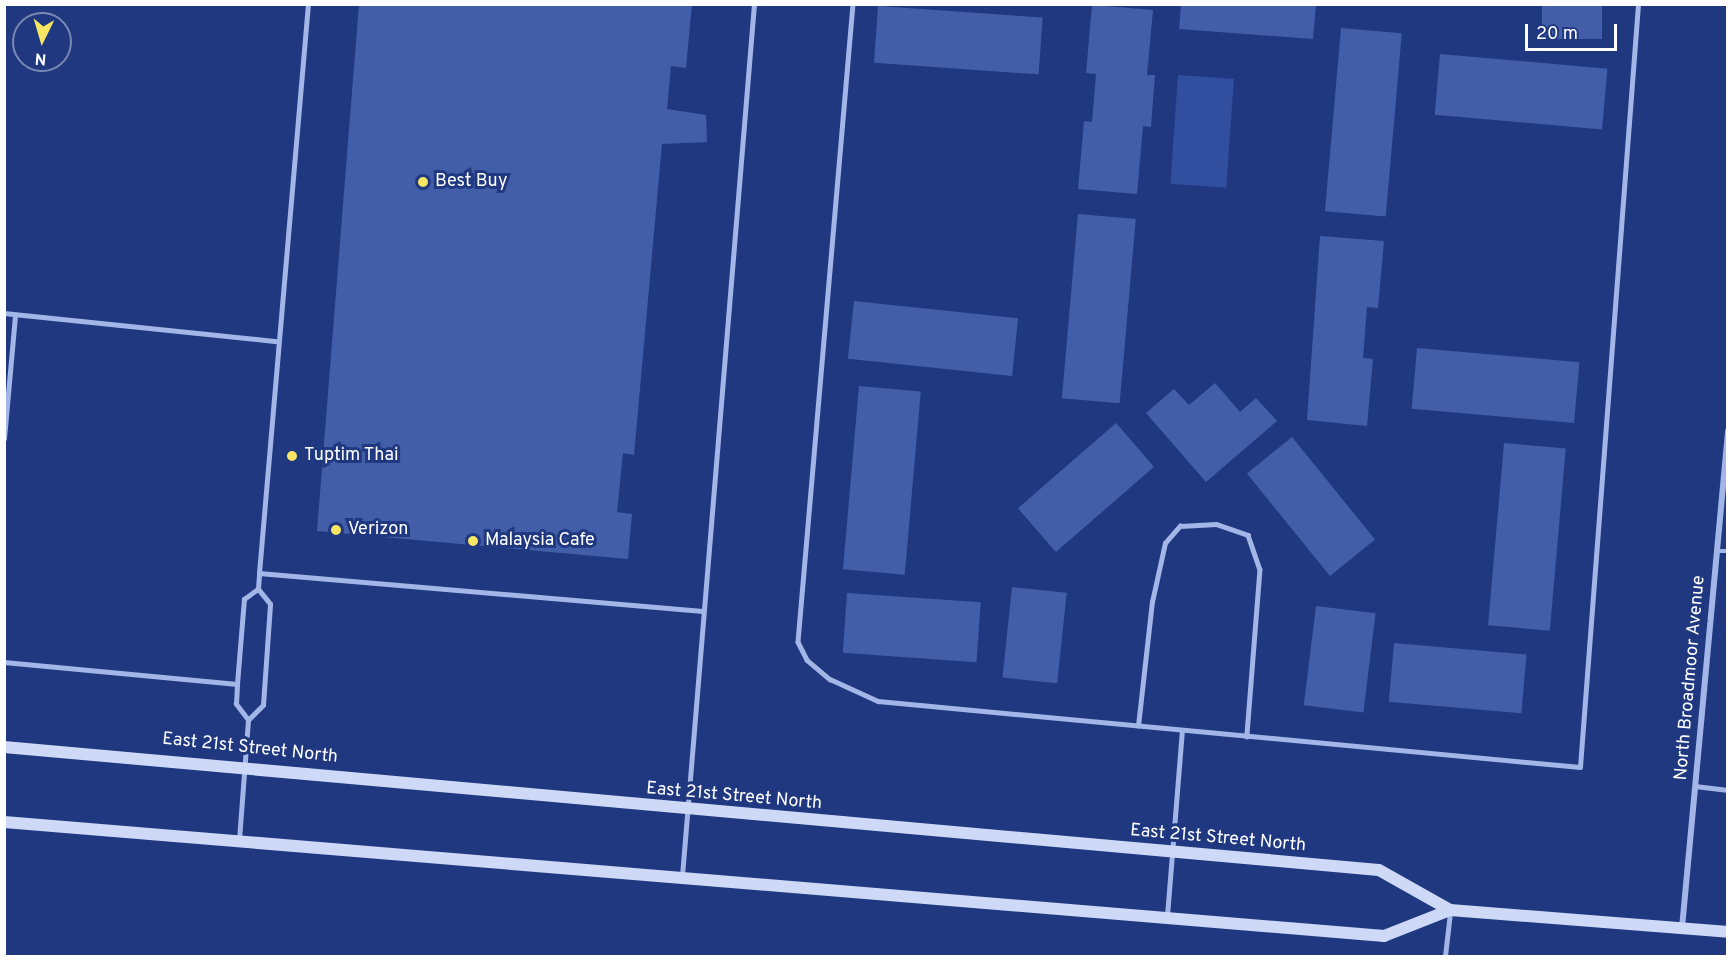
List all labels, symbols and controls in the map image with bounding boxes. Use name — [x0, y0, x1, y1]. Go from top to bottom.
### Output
north arrow — [12, 12, 72, 72]
scale bar — [1528, 12, 1620, 50]
text: 20 m — [1536, 23, 1578, 46]
text: N — [34, 47, 47, 68]
place label: Best Buy — [435, 171, 507, 193]
marker: Best Buy — [416, 175, 430, 189]
place label: Tuptim Thai — [304, 445, 399, 467]
marker: Tuptim Thai — [285, 449, 299, 463]
place label: Verizon — [348, 519, 408, 541]
marker: Verizon — [329, 523, 343, 537]
place label: Malaysia Cafe — [485, 530, 595, 552]
marker: Malaysia Cafe — [466, 534, 480, 548]
street label: North Broadmoor Avenue — [1671, 574, 1711, 782]
street label: East 21st Street North — [161, 729, 339, 769]
street label: East 21st Street North — [645, 779, 823, 815]
street label: East 21st Street North — [1129, 821, 1307, 857]

